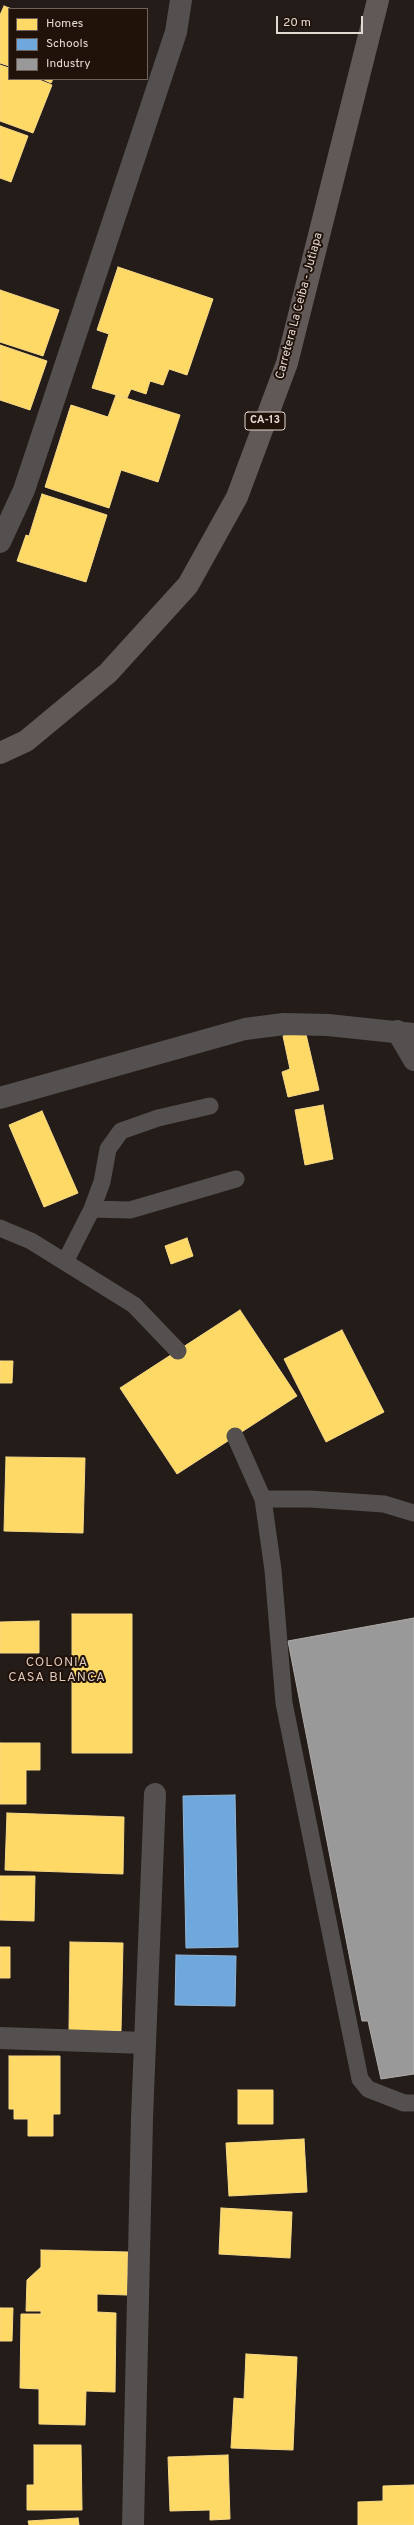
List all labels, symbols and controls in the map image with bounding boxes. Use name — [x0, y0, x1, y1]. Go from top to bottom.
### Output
legend — [8, 8, 148, 80]
scale bar — [278, 8, 365, 34]
text: 20 m — [283, 15, 311, 31]
text: Homes — [46, 16, 83, 32]
text: Schools — [46, 36, 88, 52]
text: Industry — [46, 56, 91, 72]
street label: Carretera La Ceiba - Jutiapa — [273, 231, 327, 381]
road number: CA-13 — [245, 412, 285, 430]
district label: COLONIA CASA BLANCA — [8, 1655, 106, 1686]

